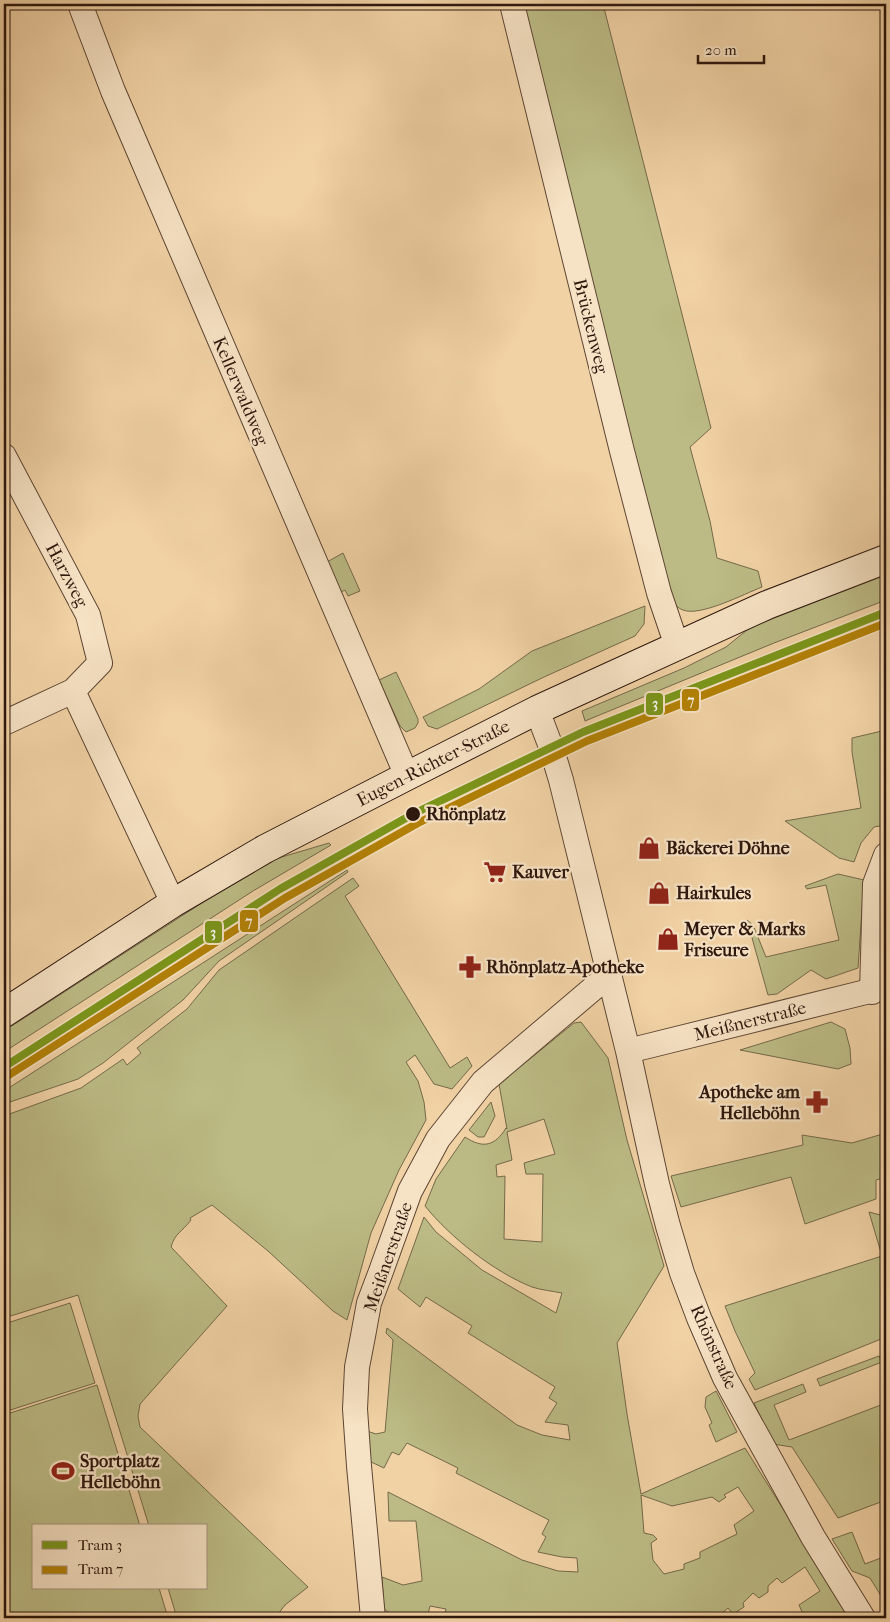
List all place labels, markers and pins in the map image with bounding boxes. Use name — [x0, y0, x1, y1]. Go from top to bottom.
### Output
place label: Rhönplatz — [426, 804, 506, 825]
marker: Rhönplatz — [404, 805, 422, 823]
shop icon: Bäckerei Döhne — [636, 835, 662, 861]
place label: Bäckerei Döhne — [666, 838, 790, 859]
supermarket icon: Kauver — [482, 859, 508, 885]
place label: Kauver — [512, 862, 569, 883]
shop icon: Hairkules — [646, 880, 672, 906]
place label: Hairkules — [676, 883, 752, 904]
place label: Meyer & Marks Friseure — [683, 919, 806, 961]
shop icon: Meyer & Marks Friseure — [655, 926, 681, 952]
pharmacy icon: Rhönplatz-Apotheke — [457, 954, 483, 980]
place label: Rhönplatz-Apotheke — [486, 957, 644, 978]
place label: Apotheke am Helleböhn — [698, 1082, 801, 1124]
pharmacy icon: Apotheke am Helleböhn — [804, 1089, 830, 1115]
place label: Sportplatz Helleböhn — [80, 1451, 161, 1493]
sports icon: Sportplatz Helleböhn — [50, 1458, 76, 1484]

